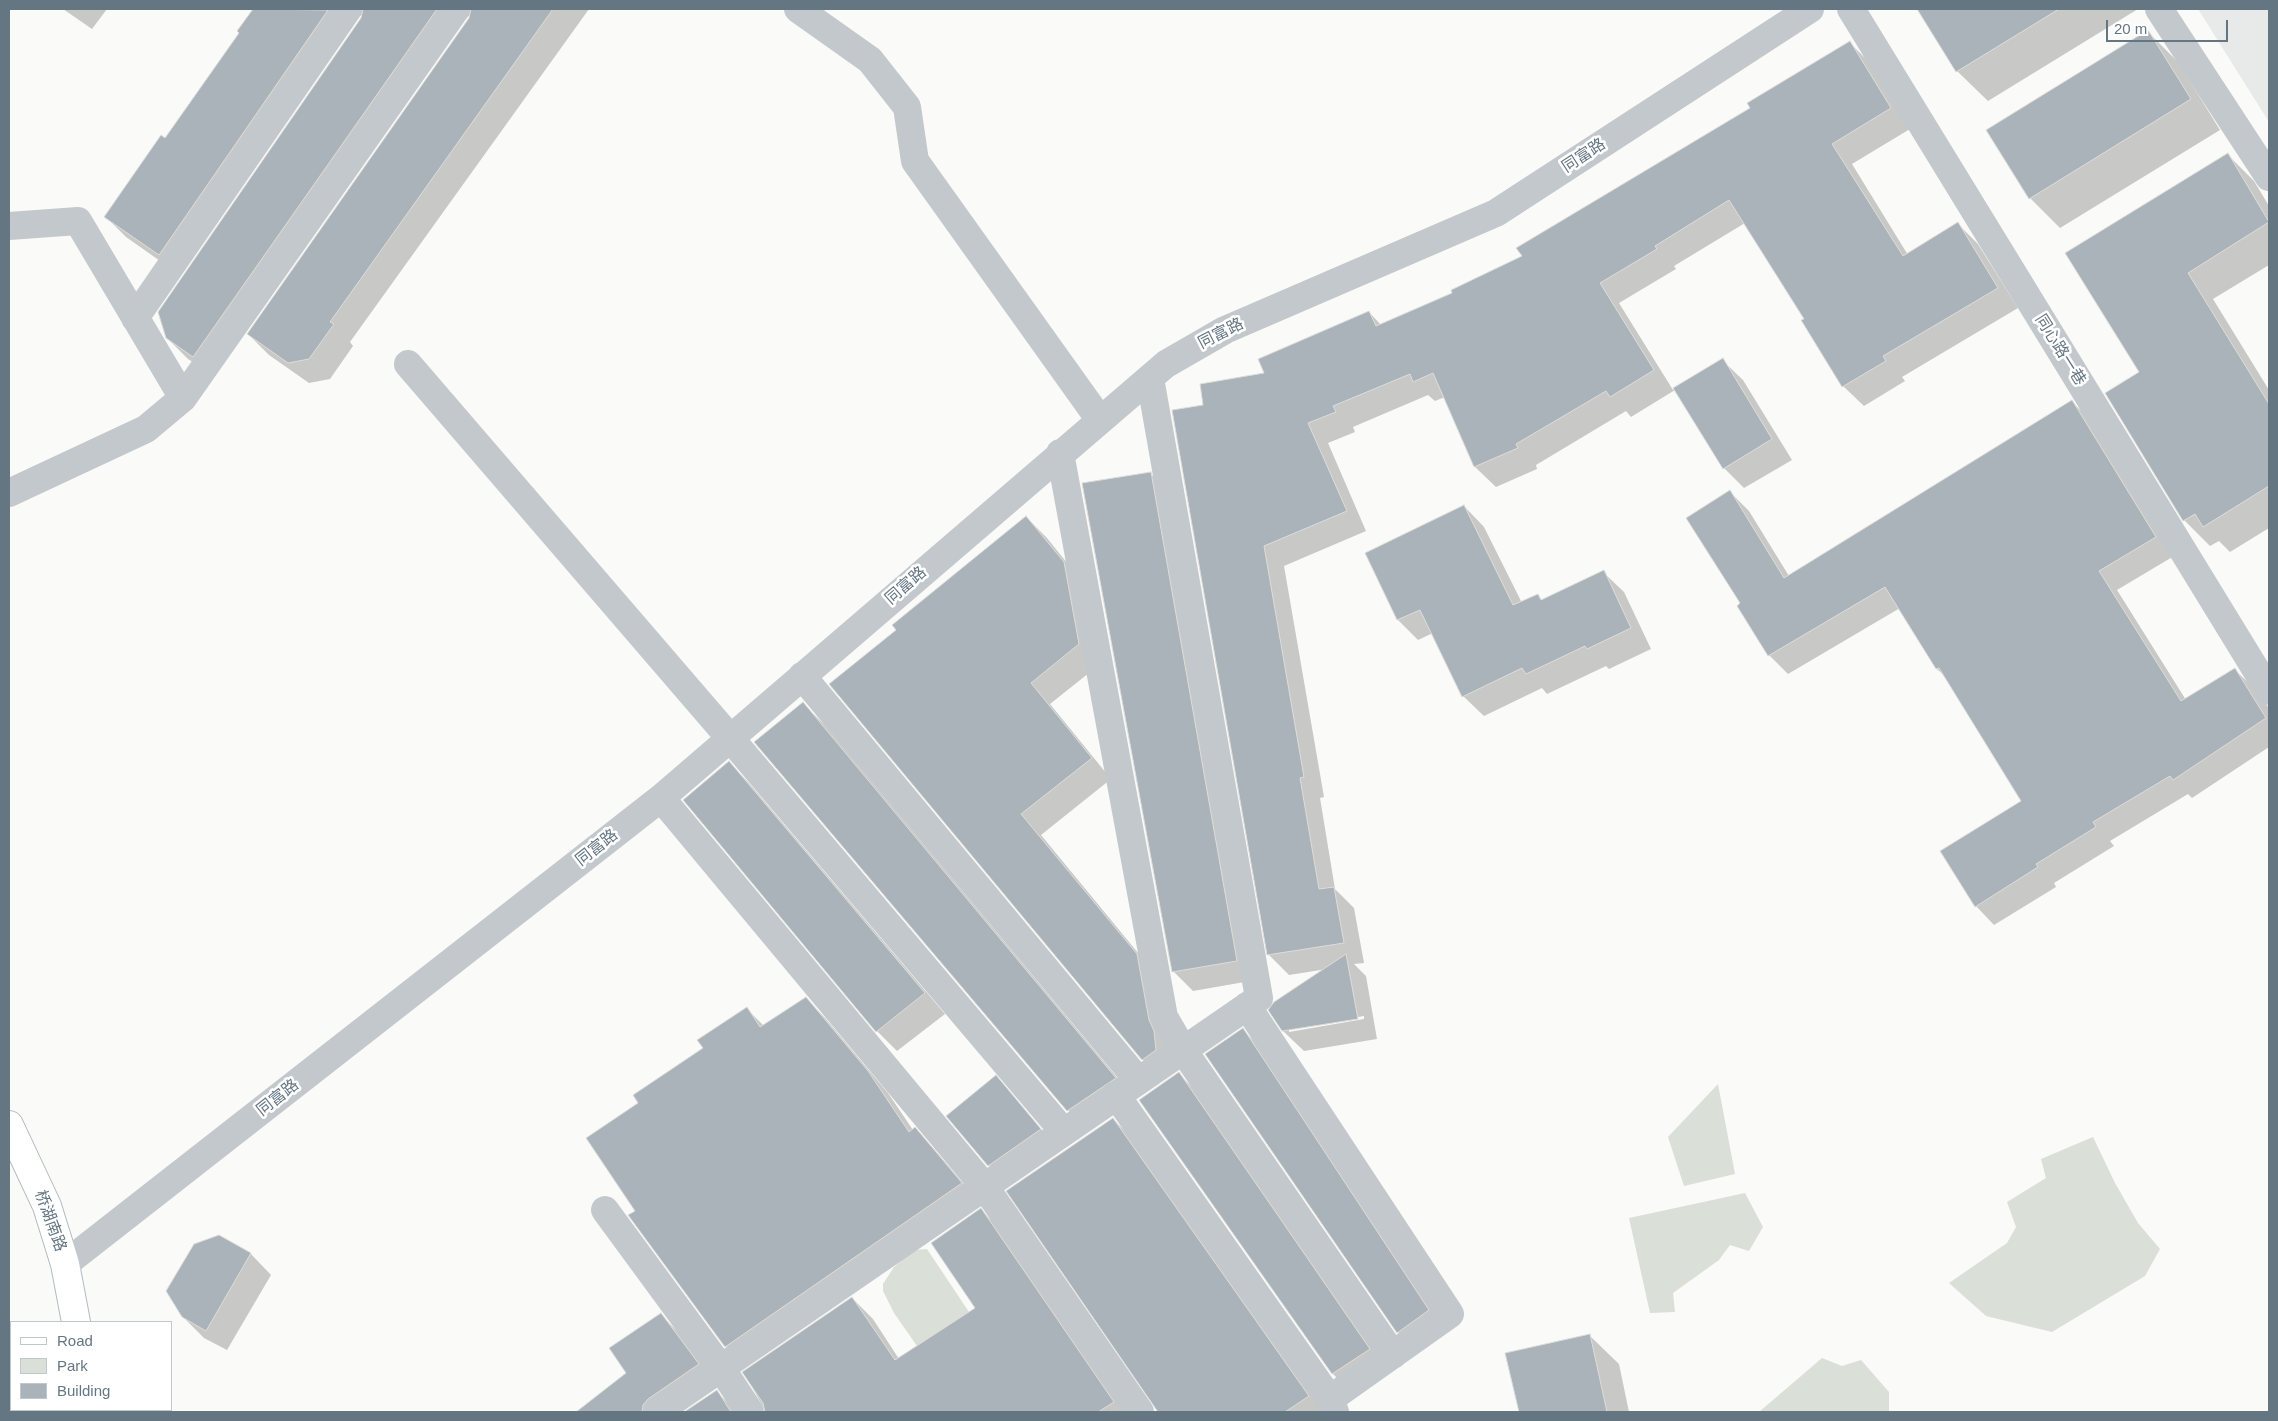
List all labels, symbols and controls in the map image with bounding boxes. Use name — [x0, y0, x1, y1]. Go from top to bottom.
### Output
scale bar — [2108, 10, 2230, 42]
text: 20 m — [2114, 20, 2147, 37]
street label: 同富路 — [1559, 135, 1609, 177]
street label: 同心路一巷 — [2031, 311, 2089, 389]
street label: 同富路 — [1195, 315, 1247, 353]
street label: 同富路 — [882, 563, 930, 609]
street label: 同富路 — [572, 826, 622, 870]
street label: 同富路 — [253, 1076, 303, 1120]
street label: 桥湖南路 — [30, 1188, 70, 1254]
legend — [10, 1321, 172, 1411]
text: Road — [57, 1332, 93, 1349]
text: Park — [57, 1357, 88, 1374]
text: Building — [57, 1382, 110, 1399]

